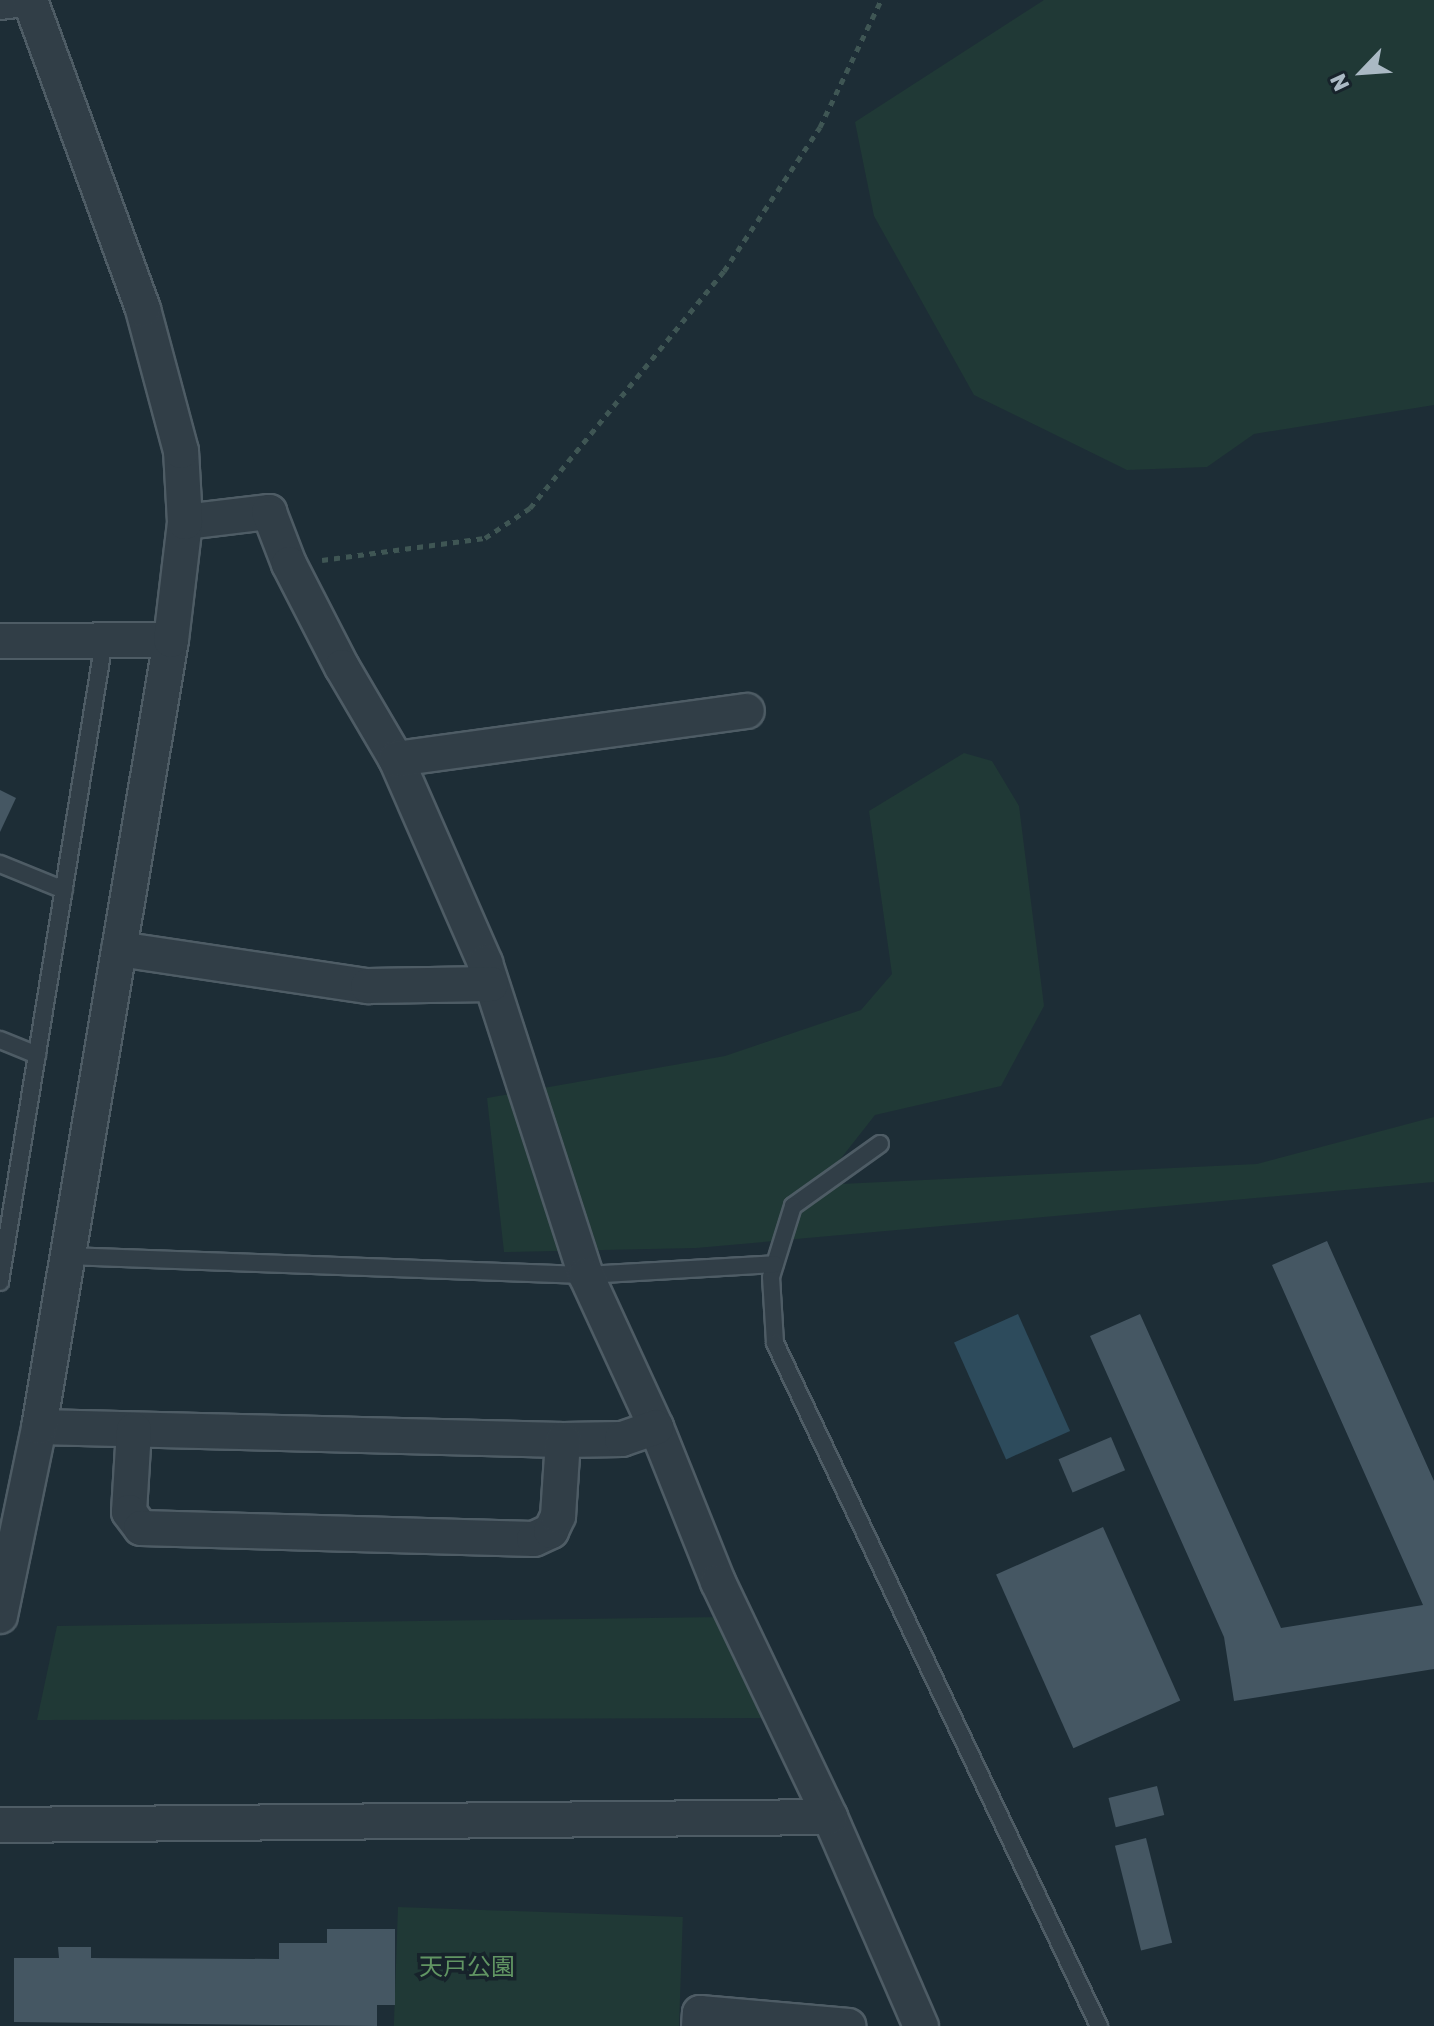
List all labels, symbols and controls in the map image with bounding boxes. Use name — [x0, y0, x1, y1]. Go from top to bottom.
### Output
north arrow — [1322, 32, 1402, 112]
text: N — [1324, 69, 1355, 95]
park label: 天戸公園 — [419, 1954, 515, 1982]

